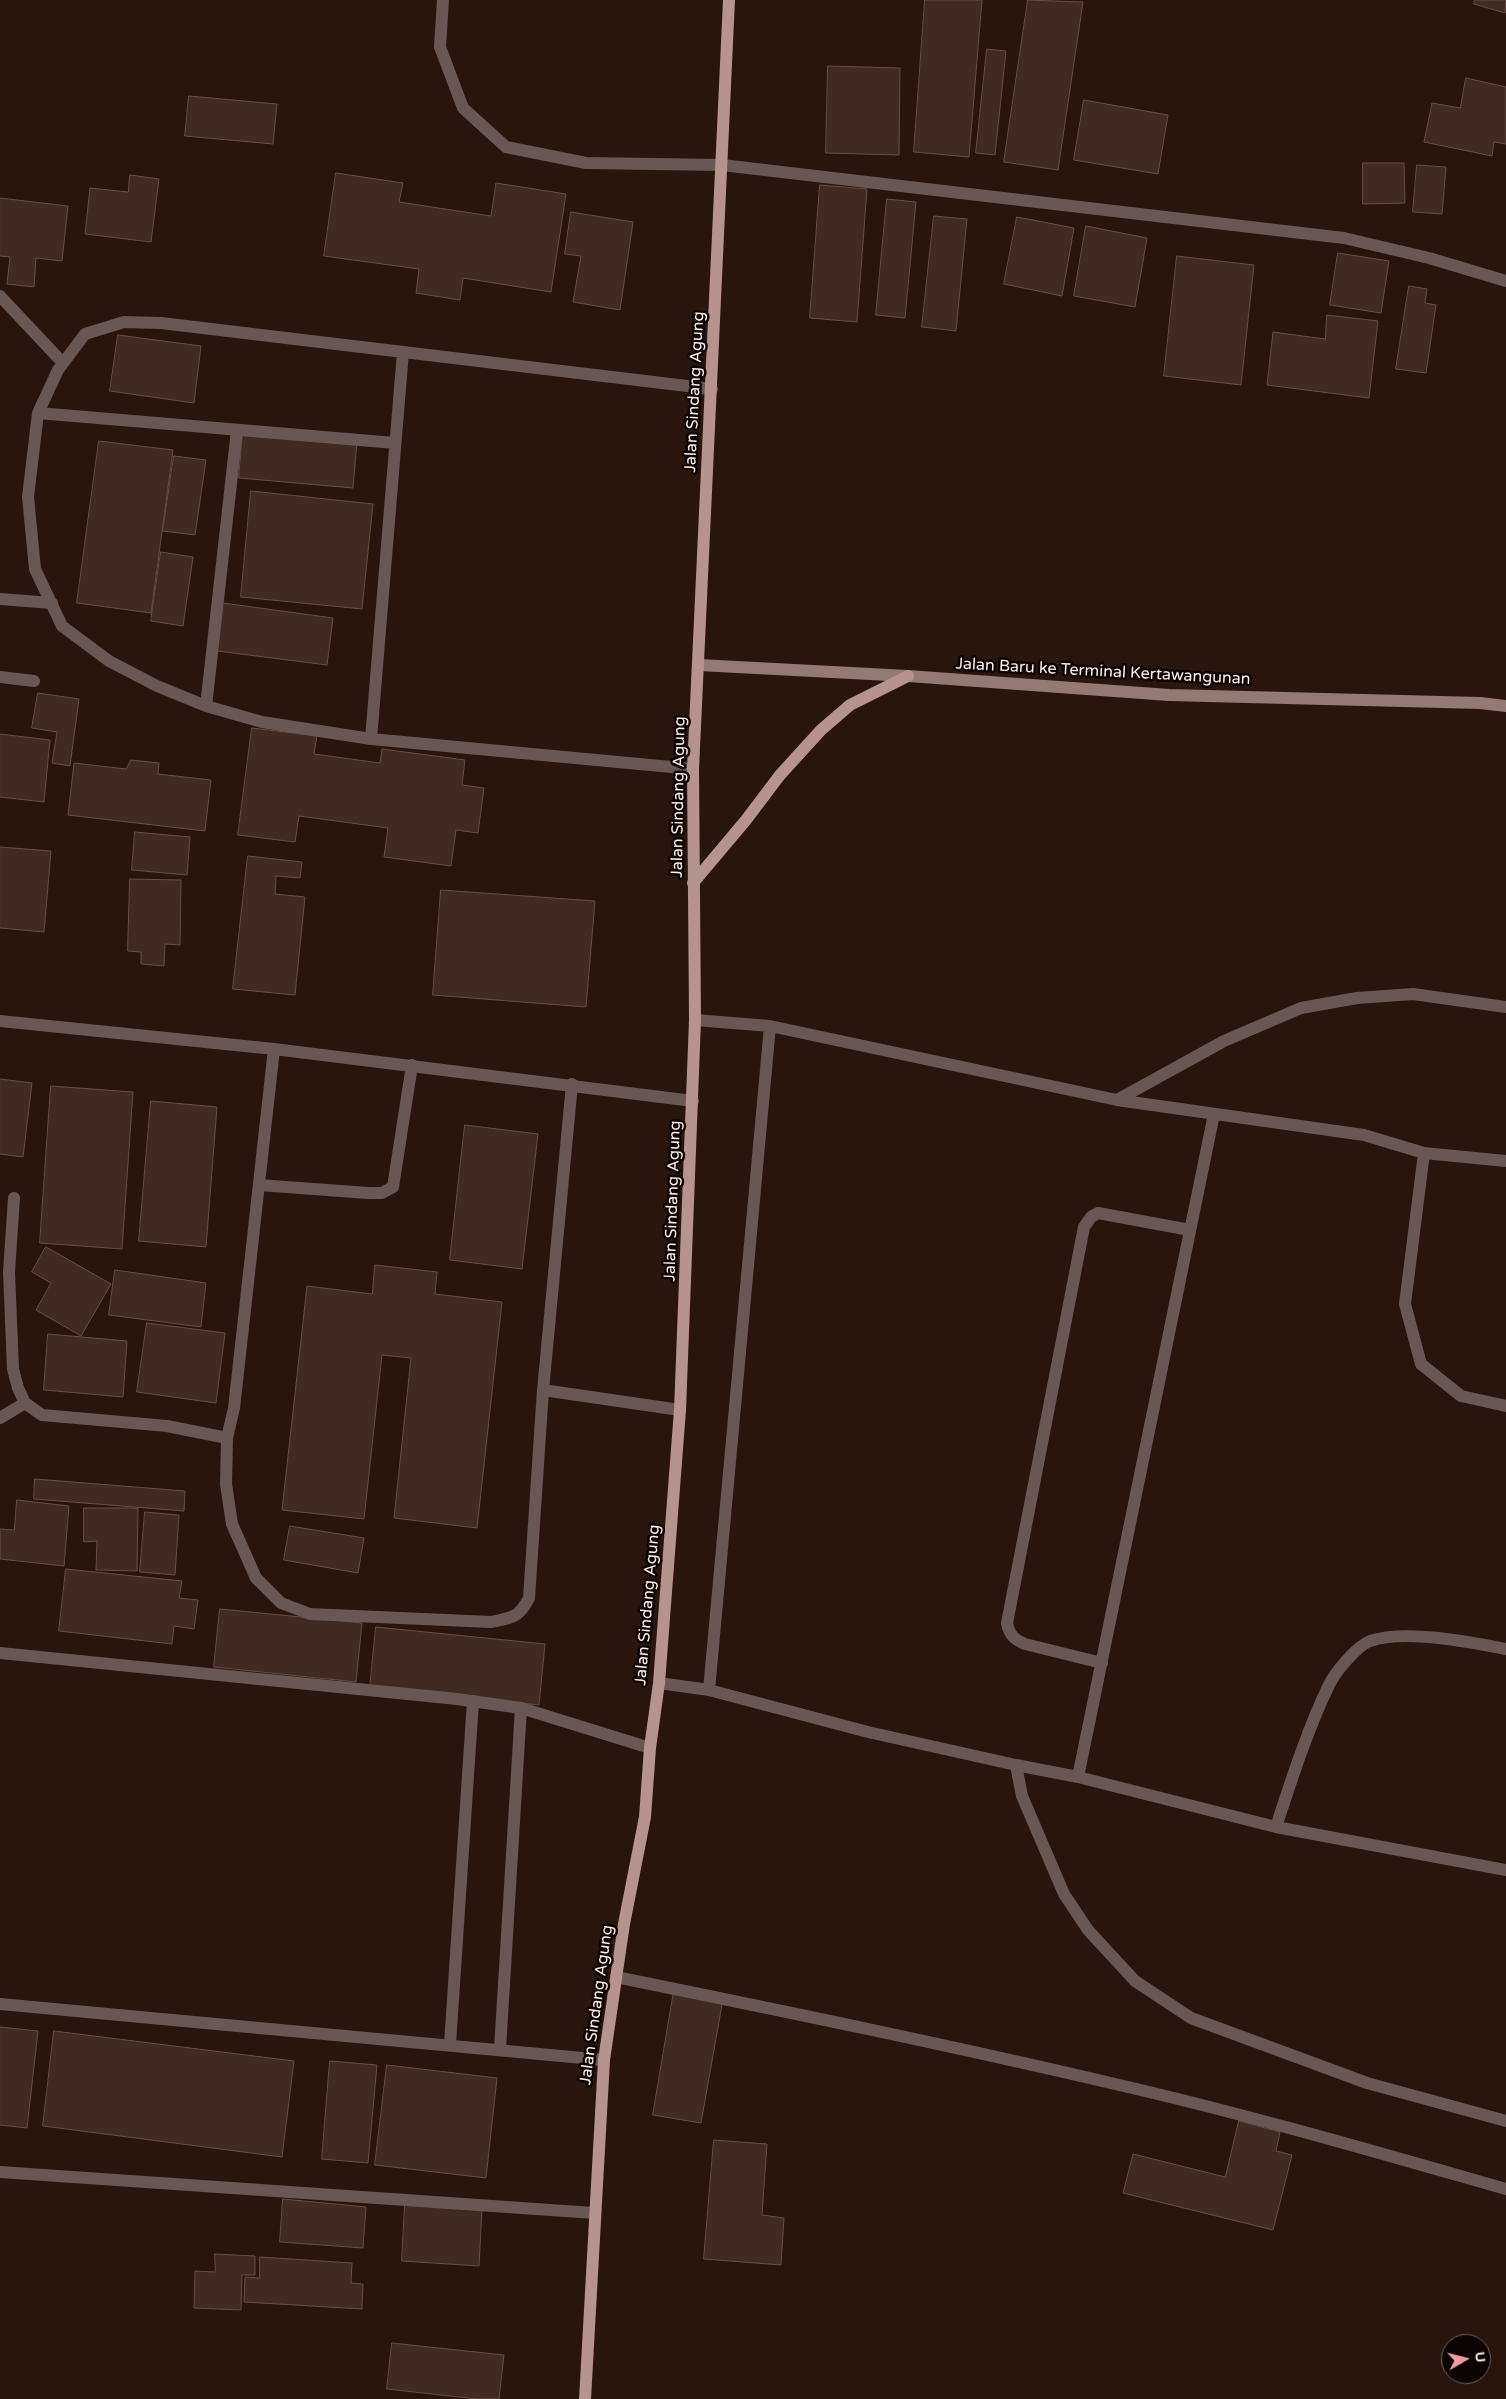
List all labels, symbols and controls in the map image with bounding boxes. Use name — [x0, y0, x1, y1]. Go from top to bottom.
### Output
street label: Jalan Sindang Agung — [681, 311, 709, 473]
street label: Jalan Baru ke Terminal Kertawangunan — [955, 655, 1251, 689]
street label: Jalan Sindang Agung — [668, 716, 690, 878]
street label: Jalan Sindang Agung — [661, 1120, 685, 1282]
street label: Jalan Sindang Agung — [631, 1524, 665, 1686]
street label: Jalan Sindang Agung — [576, 1924, 618, 2086]
north arrow — [1441, 2334, 1491, 2384]
text: U — [1471, 2351, 1490, 2363]

